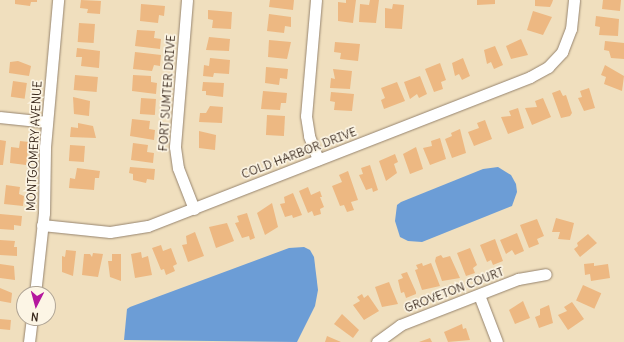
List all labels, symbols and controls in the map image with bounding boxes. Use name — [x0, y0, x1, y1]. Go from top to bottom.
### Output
street label: FORT SUMTER DRIVE — [156, 34, 178, 152]
street label: MONTGOMERY AVENUE — [23, 80, 45, 212]
street label: COLD HARBOR DRIVE — [239, 124, 359, 182]
street label: GROVETON COURT — [402, 264, 506, 316]
north arrow — [16, 286, 56, 326]
text: N — [30, 310, 39, 324]

